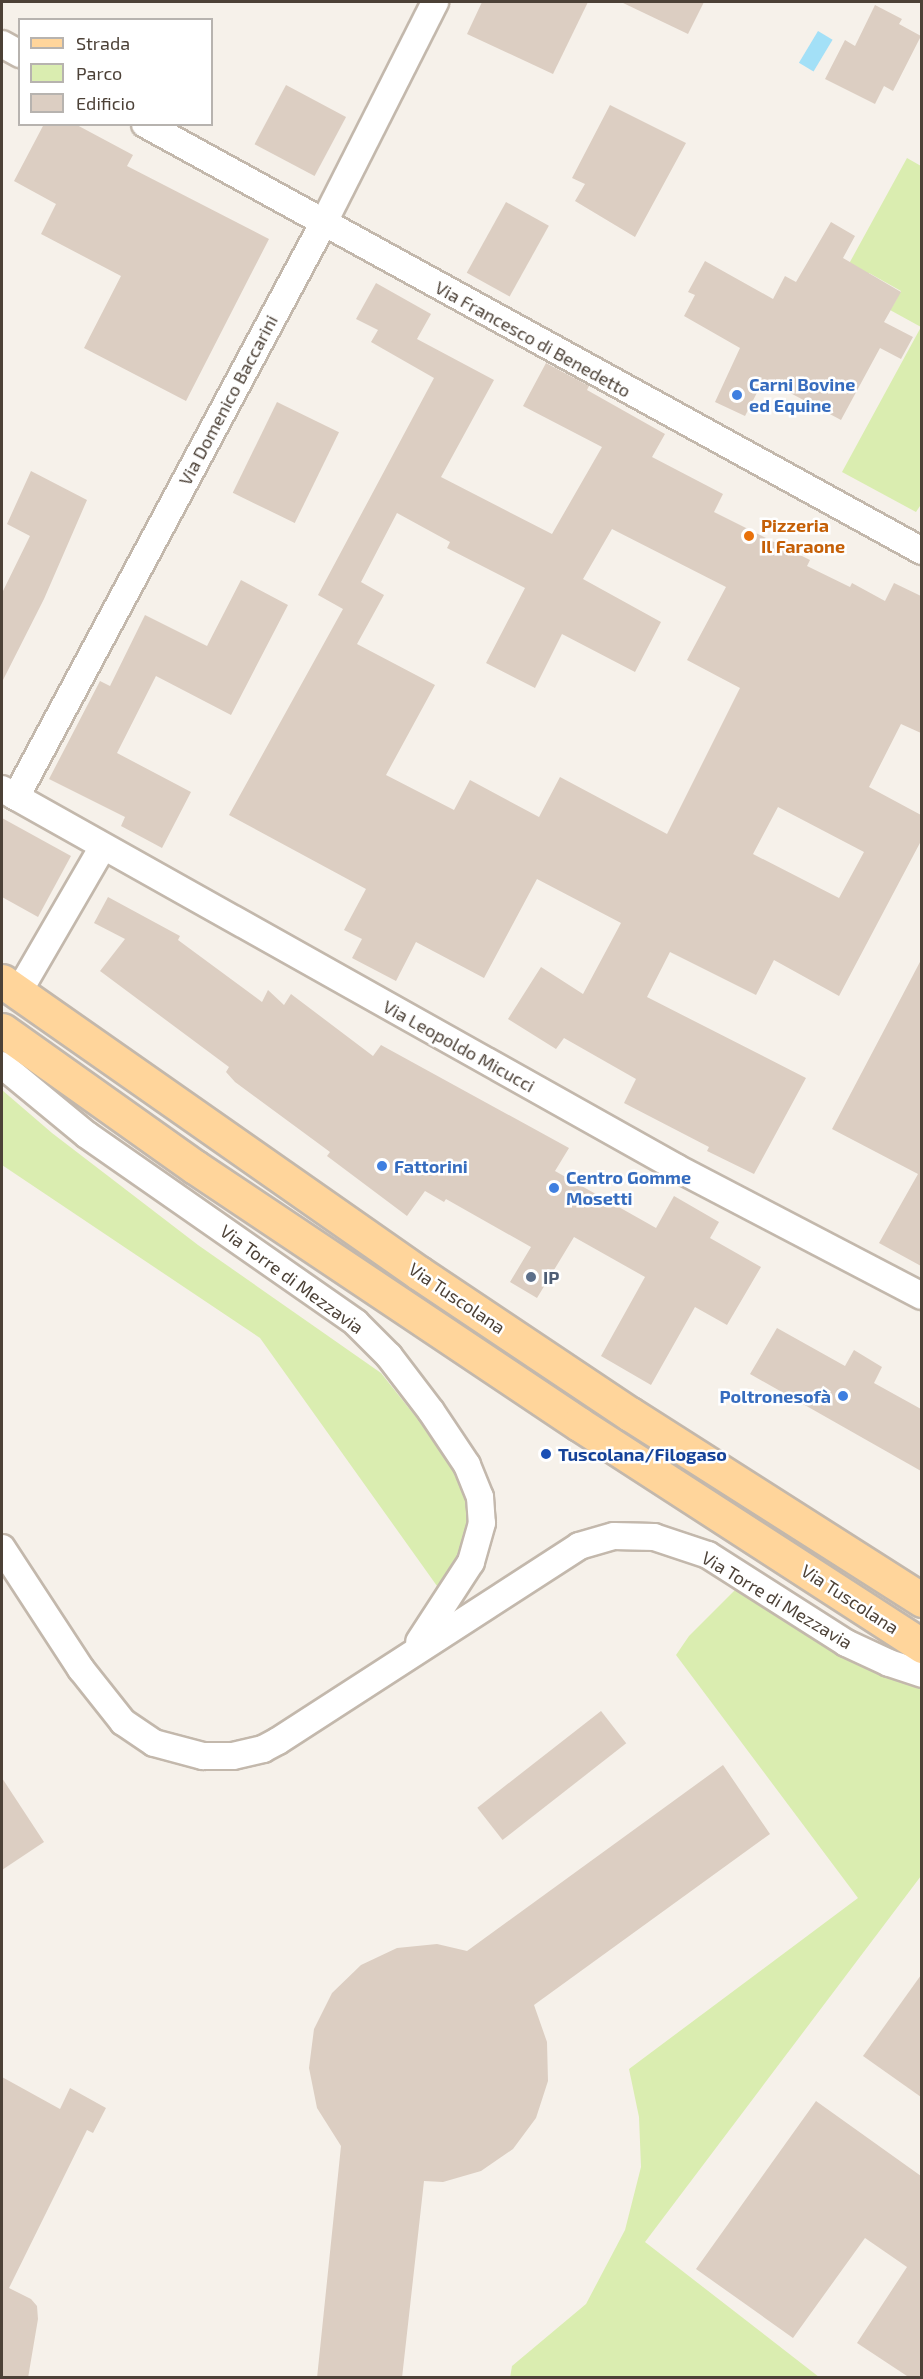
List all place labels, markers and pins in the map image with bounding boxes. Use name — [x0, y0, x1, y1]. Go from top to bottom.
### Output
place label: Carni Bovine ed Equine — [749, 374, 855, 416]
marker: Carni Bovine ed Equine — [730, 388, 744, 402]
place label: Pizzeria Il Faraone — [761, 515, 845, 558]
marker: Pizzeria Il Faraone — [742, 529, 756, 543]
place label: Fattorini — [394, 1155, 468, 1177]
marker: Fattorini — [375, 1159, 389, 1173]
place label: Centro Gomme Mosetti — [566, 1167, 691, 1210]
marker: Centro Gomme Mosetti — [547, 1181, 561, 1195]
place label: IP — [543, 1266, 559, 1288]
marker: IP — [524, 1270, 538, 1284]
place label: Poltronesofà — [720, 1385, 831, 1407]
marker: Poltronesofà — [836, 1389, 850, 1403]
place label: Tuscolana/Filogaso — [558, 1443, 727, 1465]
marker: Tuscolana/Filogaso — [539, 1447, 553, 1461]

